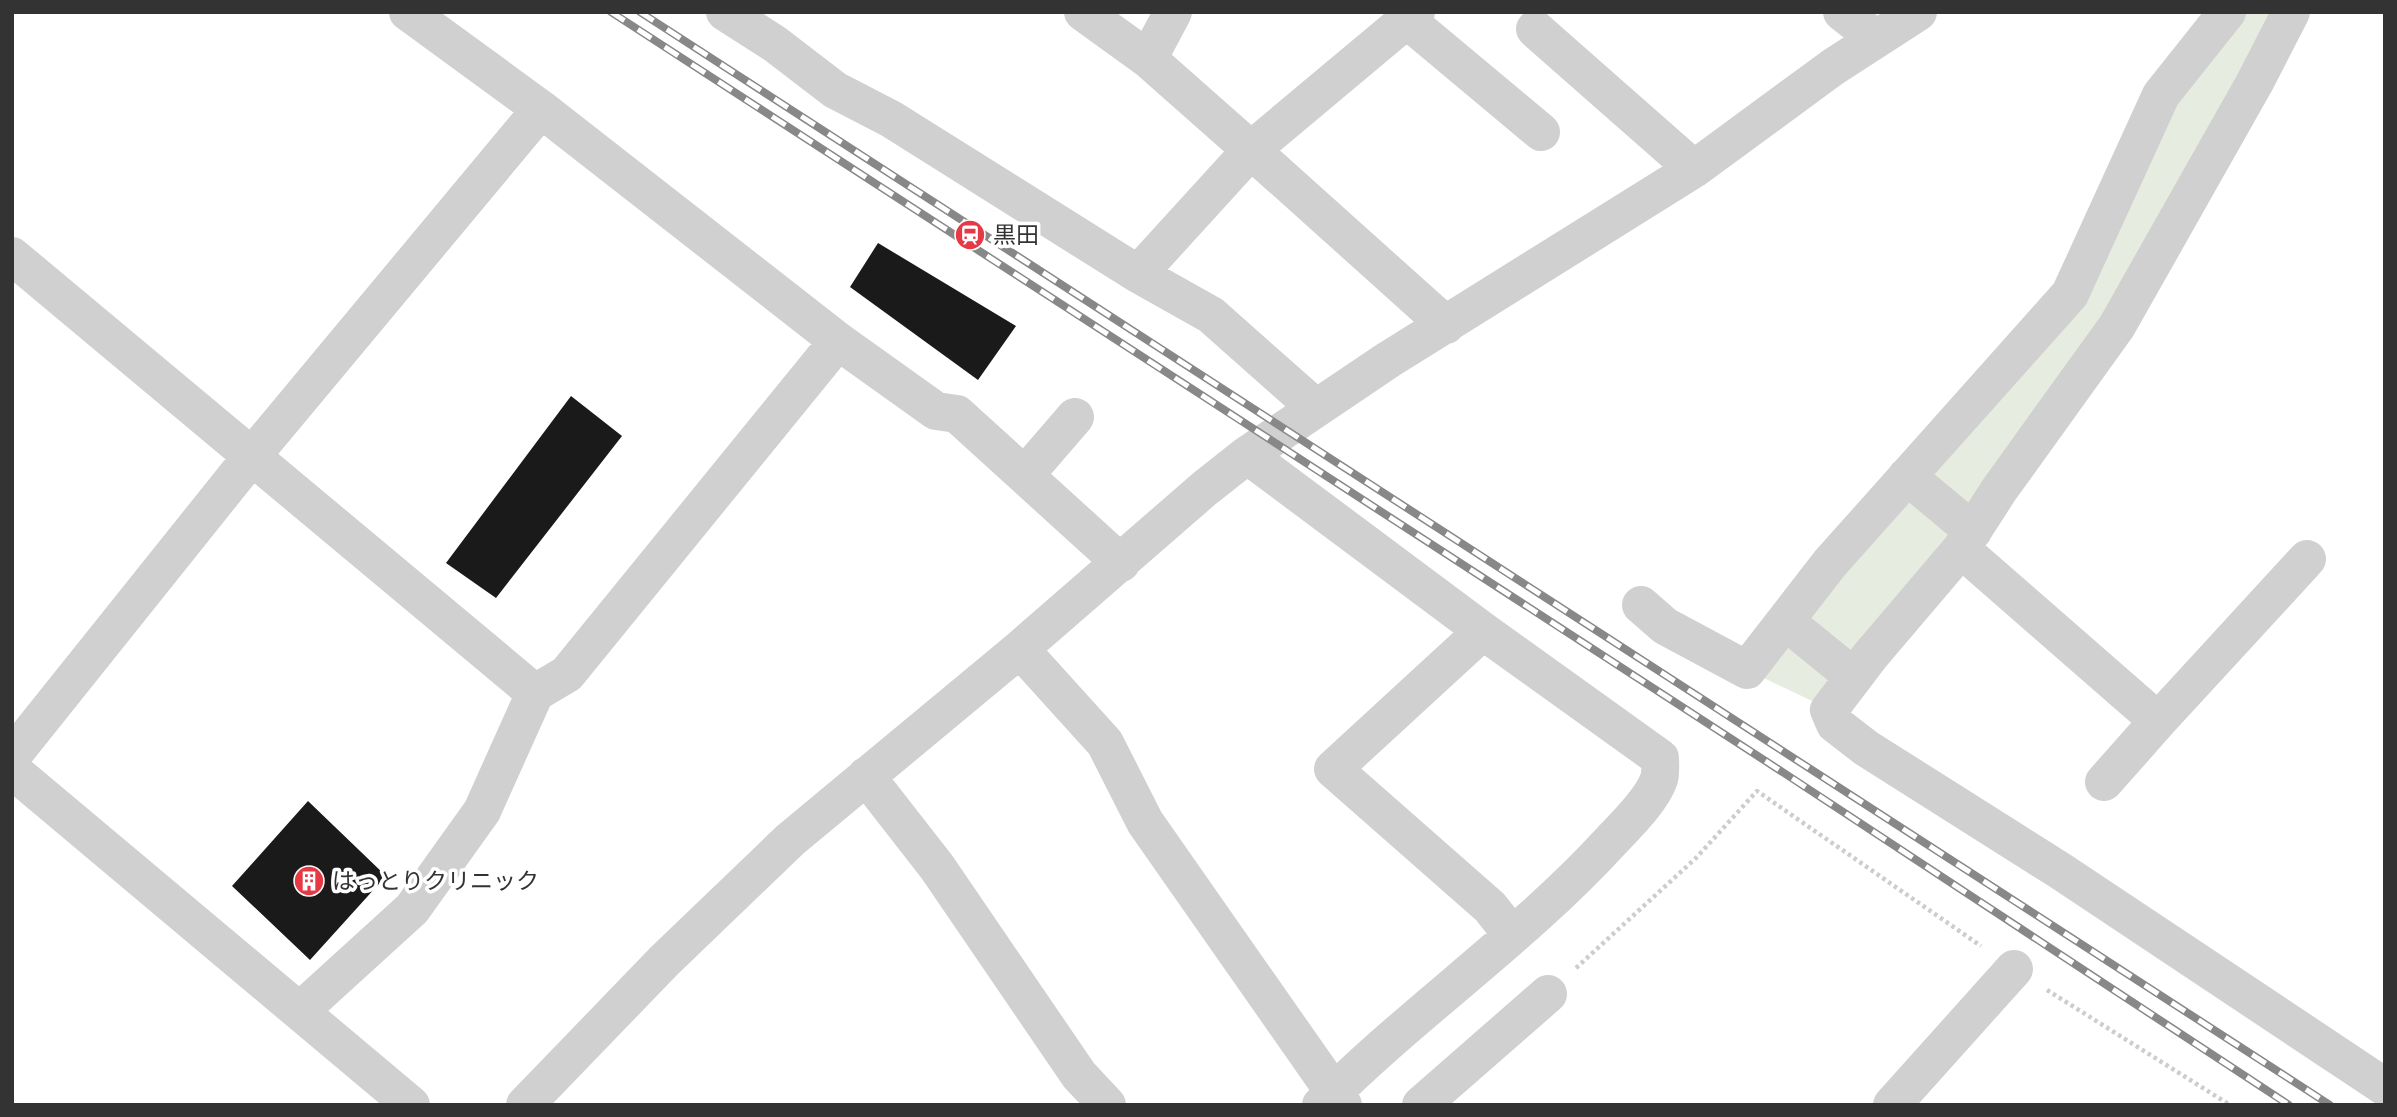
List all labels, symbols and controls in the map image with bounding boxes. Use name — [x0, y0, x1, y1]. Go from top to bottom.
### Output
station icon: 黒田 — [953, 218, 987, 252]
place label: 黒田 — [993, 222, 1039, 249]
building icon: はっとりクリニック — [292, 864, 326, 898]
place label: はっとりクリニック — [332, 868, 539, 895]

